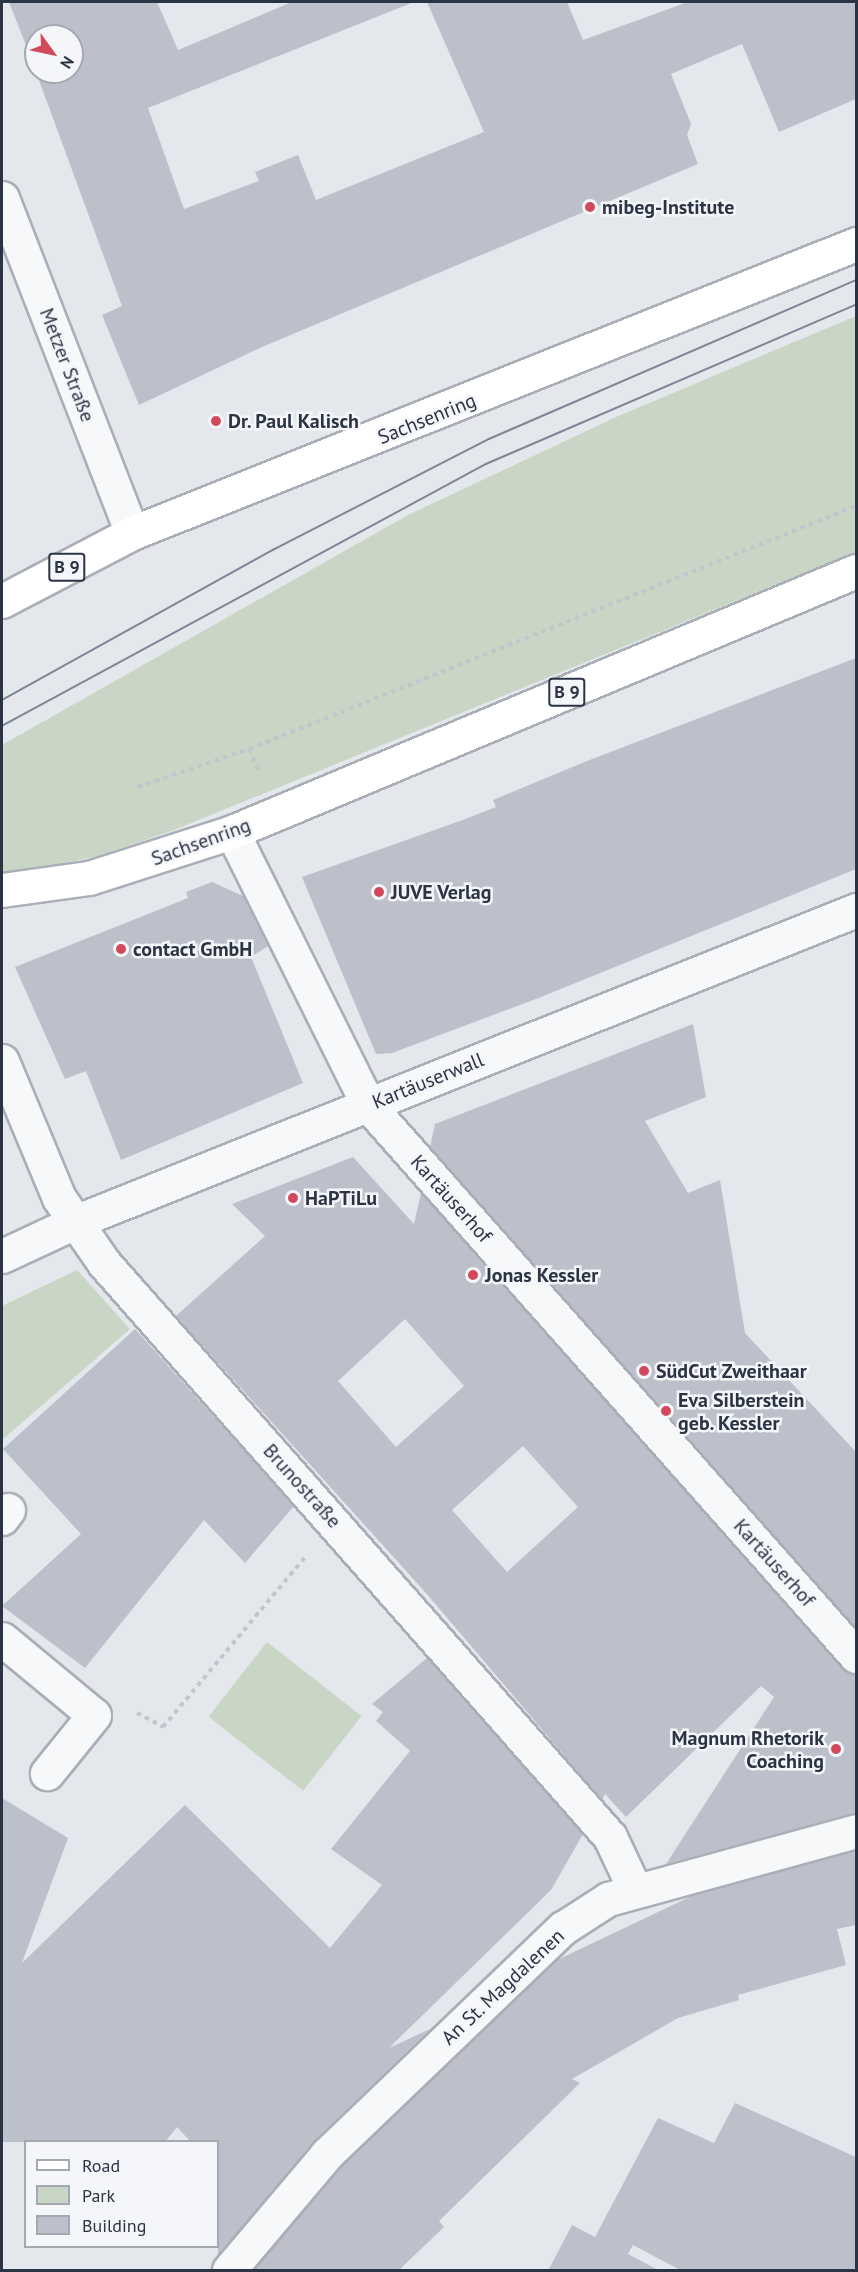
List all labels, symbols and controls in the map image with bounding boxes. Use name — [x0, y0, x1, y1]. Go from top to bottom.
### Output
north arrow — [24, 24, 84, 84]
text: N — [56, 53, 79, 73]
place label: mibeg-Institute — [602, 195, 734, 219]
marker: mibeg-Institute — [583, 200, 597, 214]
street label: Metzer Straße — [34, 305, 100, 425]
street label: Sachsenring — [374, 388, 480, 450]
place label: Dr. Paul Kalisch — [228, 409, 360, 433]
marker: Dr. Paul Kalisch — [209, 414, 223, 428]
road number: B 9 — [48, 552, 86, 582]
road number: B 9 — [548, 677, 586, 707]
street label: Sachsenring — [148, 813, 254, 871]
place label: JUVE Verlag — [391, 880, 492, 904]
marker: JUVE Verlag — [372, 885, 386, 899]
place label: contact GmbH — [133, 937, 253, 961]
marker: contact GmbH — [114, 942, 128, 956]
street label: Kartäuserwall — [369, 1048, 487, 1114]
street label: Kartäuserhof — [405, 1150, 497, 1248]
place label: HaPTiLu — [305, 1186, 377, 1210]
marker: HaPTiLu — [286, 1191, 300, 1205]
place label: Jonas Kessler — [485, 1263, 598, 1287]
marker: Jonas Kessler — [466, 1268, 480, 1282]
place label: SüdCut Zweithaar — [656, 1359, 807, 1383]
marker: SüdCut Zweithaar — [637, 1364, 651, 1378]
place label: Eva Silberstein geb. Kessler — [678, 1388, 804, 1435]
marker: Eva Silberstein geb. Kessler — [659, 1404, 673, 1418]
street label: Brunostraße — [258, 1439, 346, 1533]
street label: Kartäuserhof — [728, 1514, 820, 1612]
place label: Magnum Rhetorik Coaching — [672, 1726, 824, 1773]
marker: Magnum Rhetorik Coaching — [829, 1742, 843, 1756]
street label: An St. Magdalenen — [436, 1923, 570, 2051]
legend — [24, 2140, 219, 2248]
text: Road — [82, 2154, 120, 2177]
text: Park — [82, 2184, 115, 2207]
text: Building — [82, 2214, 146, 2237]

